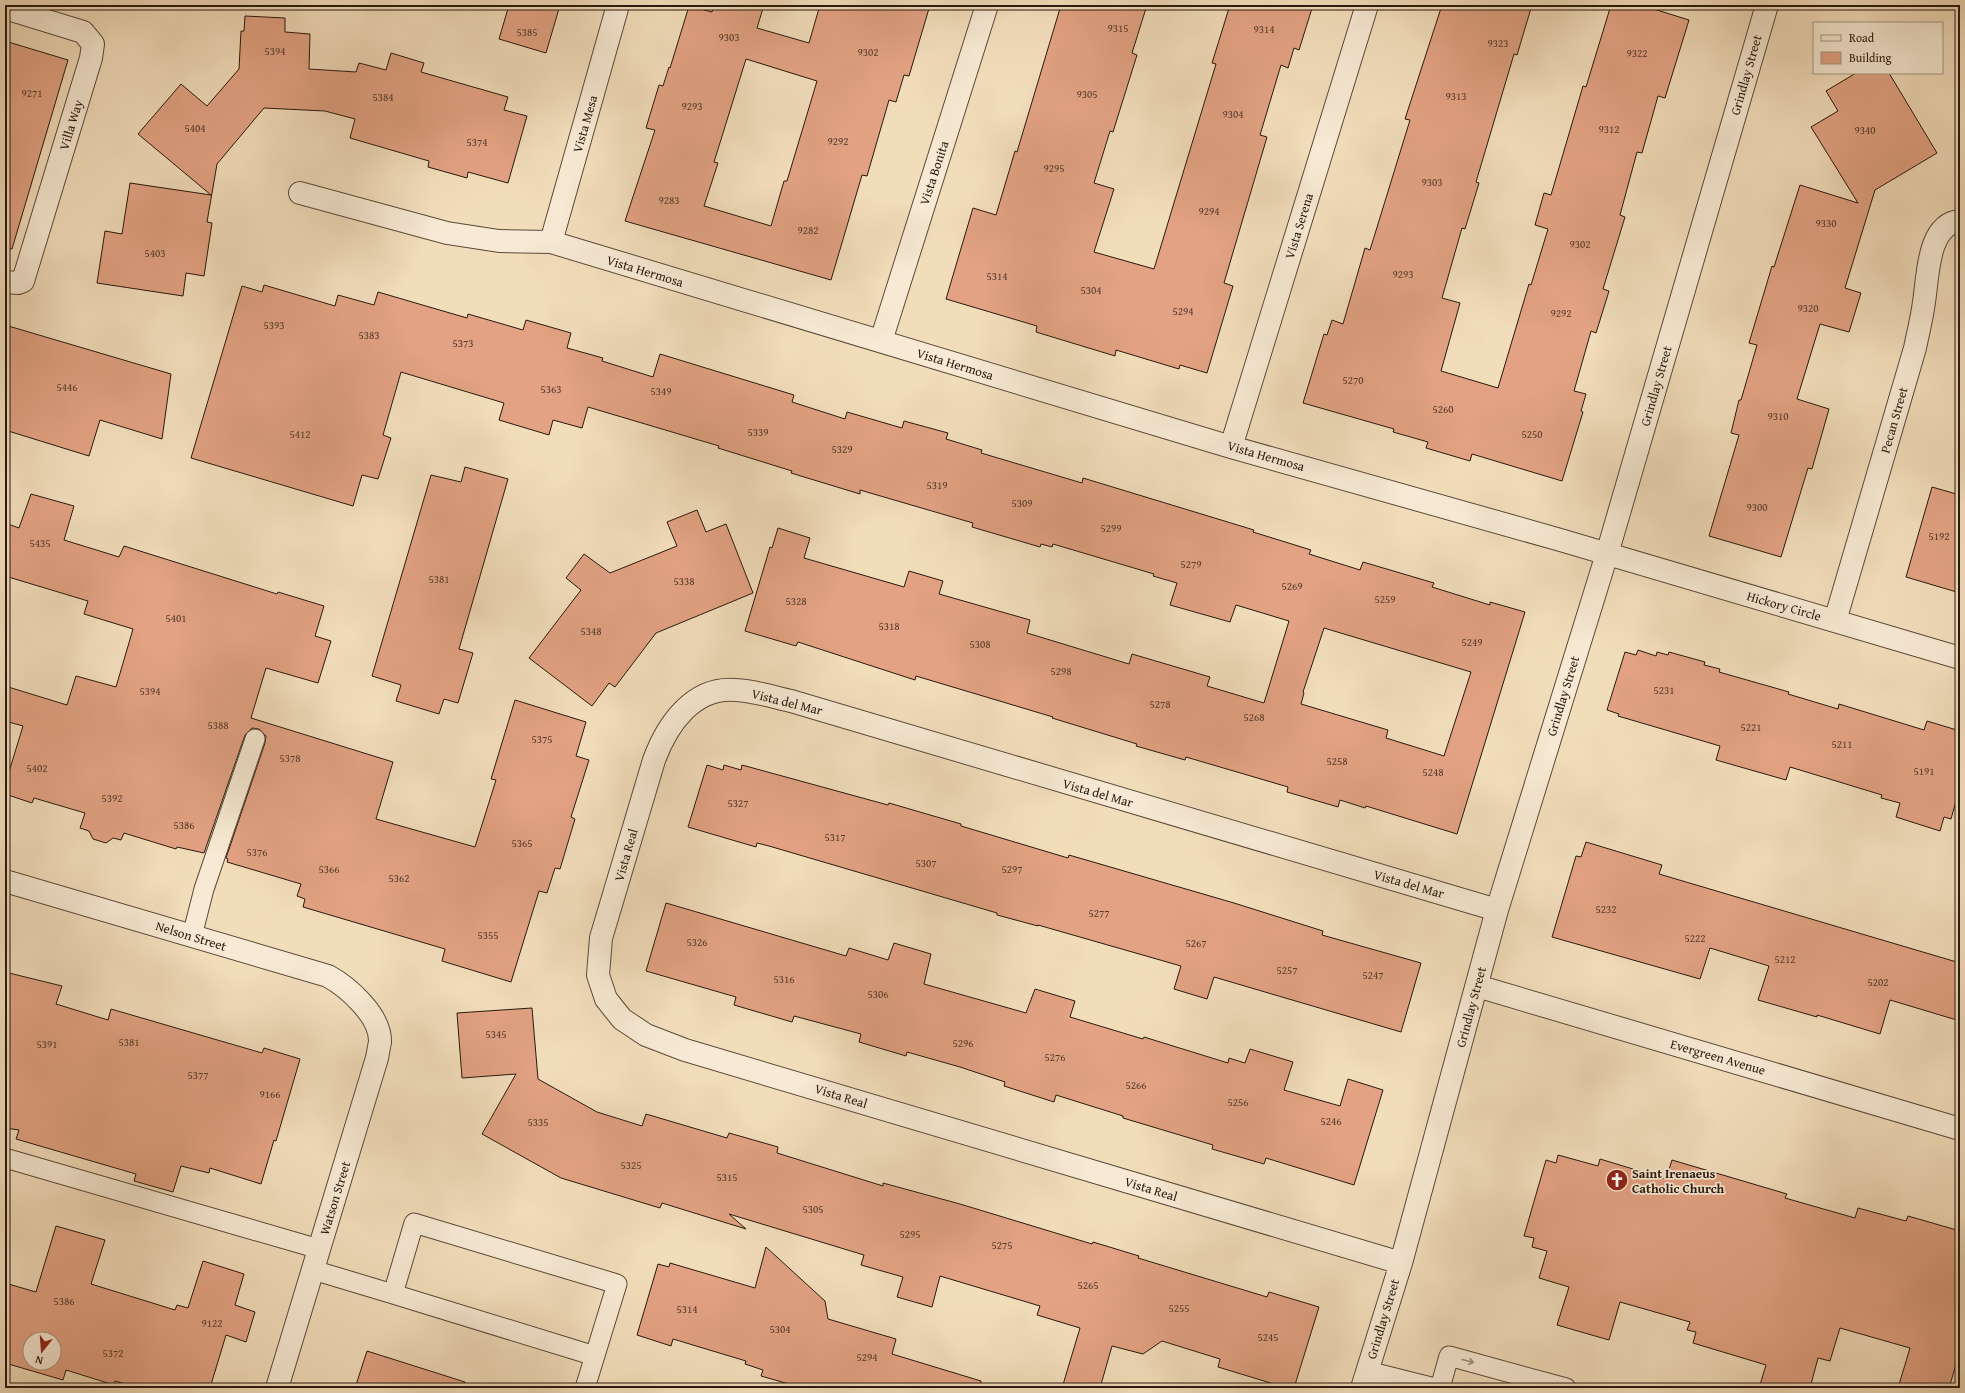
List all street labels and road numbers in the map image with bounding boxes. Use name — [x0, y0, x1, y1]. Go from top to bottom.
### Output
street label: Grindlay Street — [1725, 32, 1767, 117]
street label: Vista Mesa — [568, 92, 602, 155]
street label: Villa Way — [54, 97, 88, 152]
street label: Vista Bonita — [915, 138, 954, 208]
street label: Vista Serena — [1280, 190, 1318, 261]
street label: Vista Hermosa — [604, 250, 687, 292]
street label: Vista Hermosa — [914, 343, 997, 385]
street label: Grindlay Street — [1635, 343, 1677, 428]
street label: Pecan Street — [1875, 384, 1913, 455]
street label: Vista Hermosa — [1225, 436, 1308, 476]
street label: Hickory Circle — [1745, 586, 1823, 626]
street label: Grindlay Street — [1542, 653, 1584, 738]
street label: Vista del Mar — [749, 684, 825, 720]
street label: Vista del Mar — [1060, 774, 1136, 812]
street label: Vista Real — [609, 826, 643, 884]
street label: Vista del Mar — [1371, 865, 1447, 903]
street label: Nelson Street — [153, 916, 229, 956]
street label: Grindlay Street — [1451, 964, 1491, 1050]
street label: Evergreen Avenue — [1668, 1034, 1768, 1080]
street label: Vista Real — [812, 1079, 870, 1113]
street label: Watson Street — [315, 1158, 355, 1237]
street label: Vista Real — [1122, 1172, 1180, 1206]
street label: Grindlay Street — [1362, 1276, 1404, 1361]

